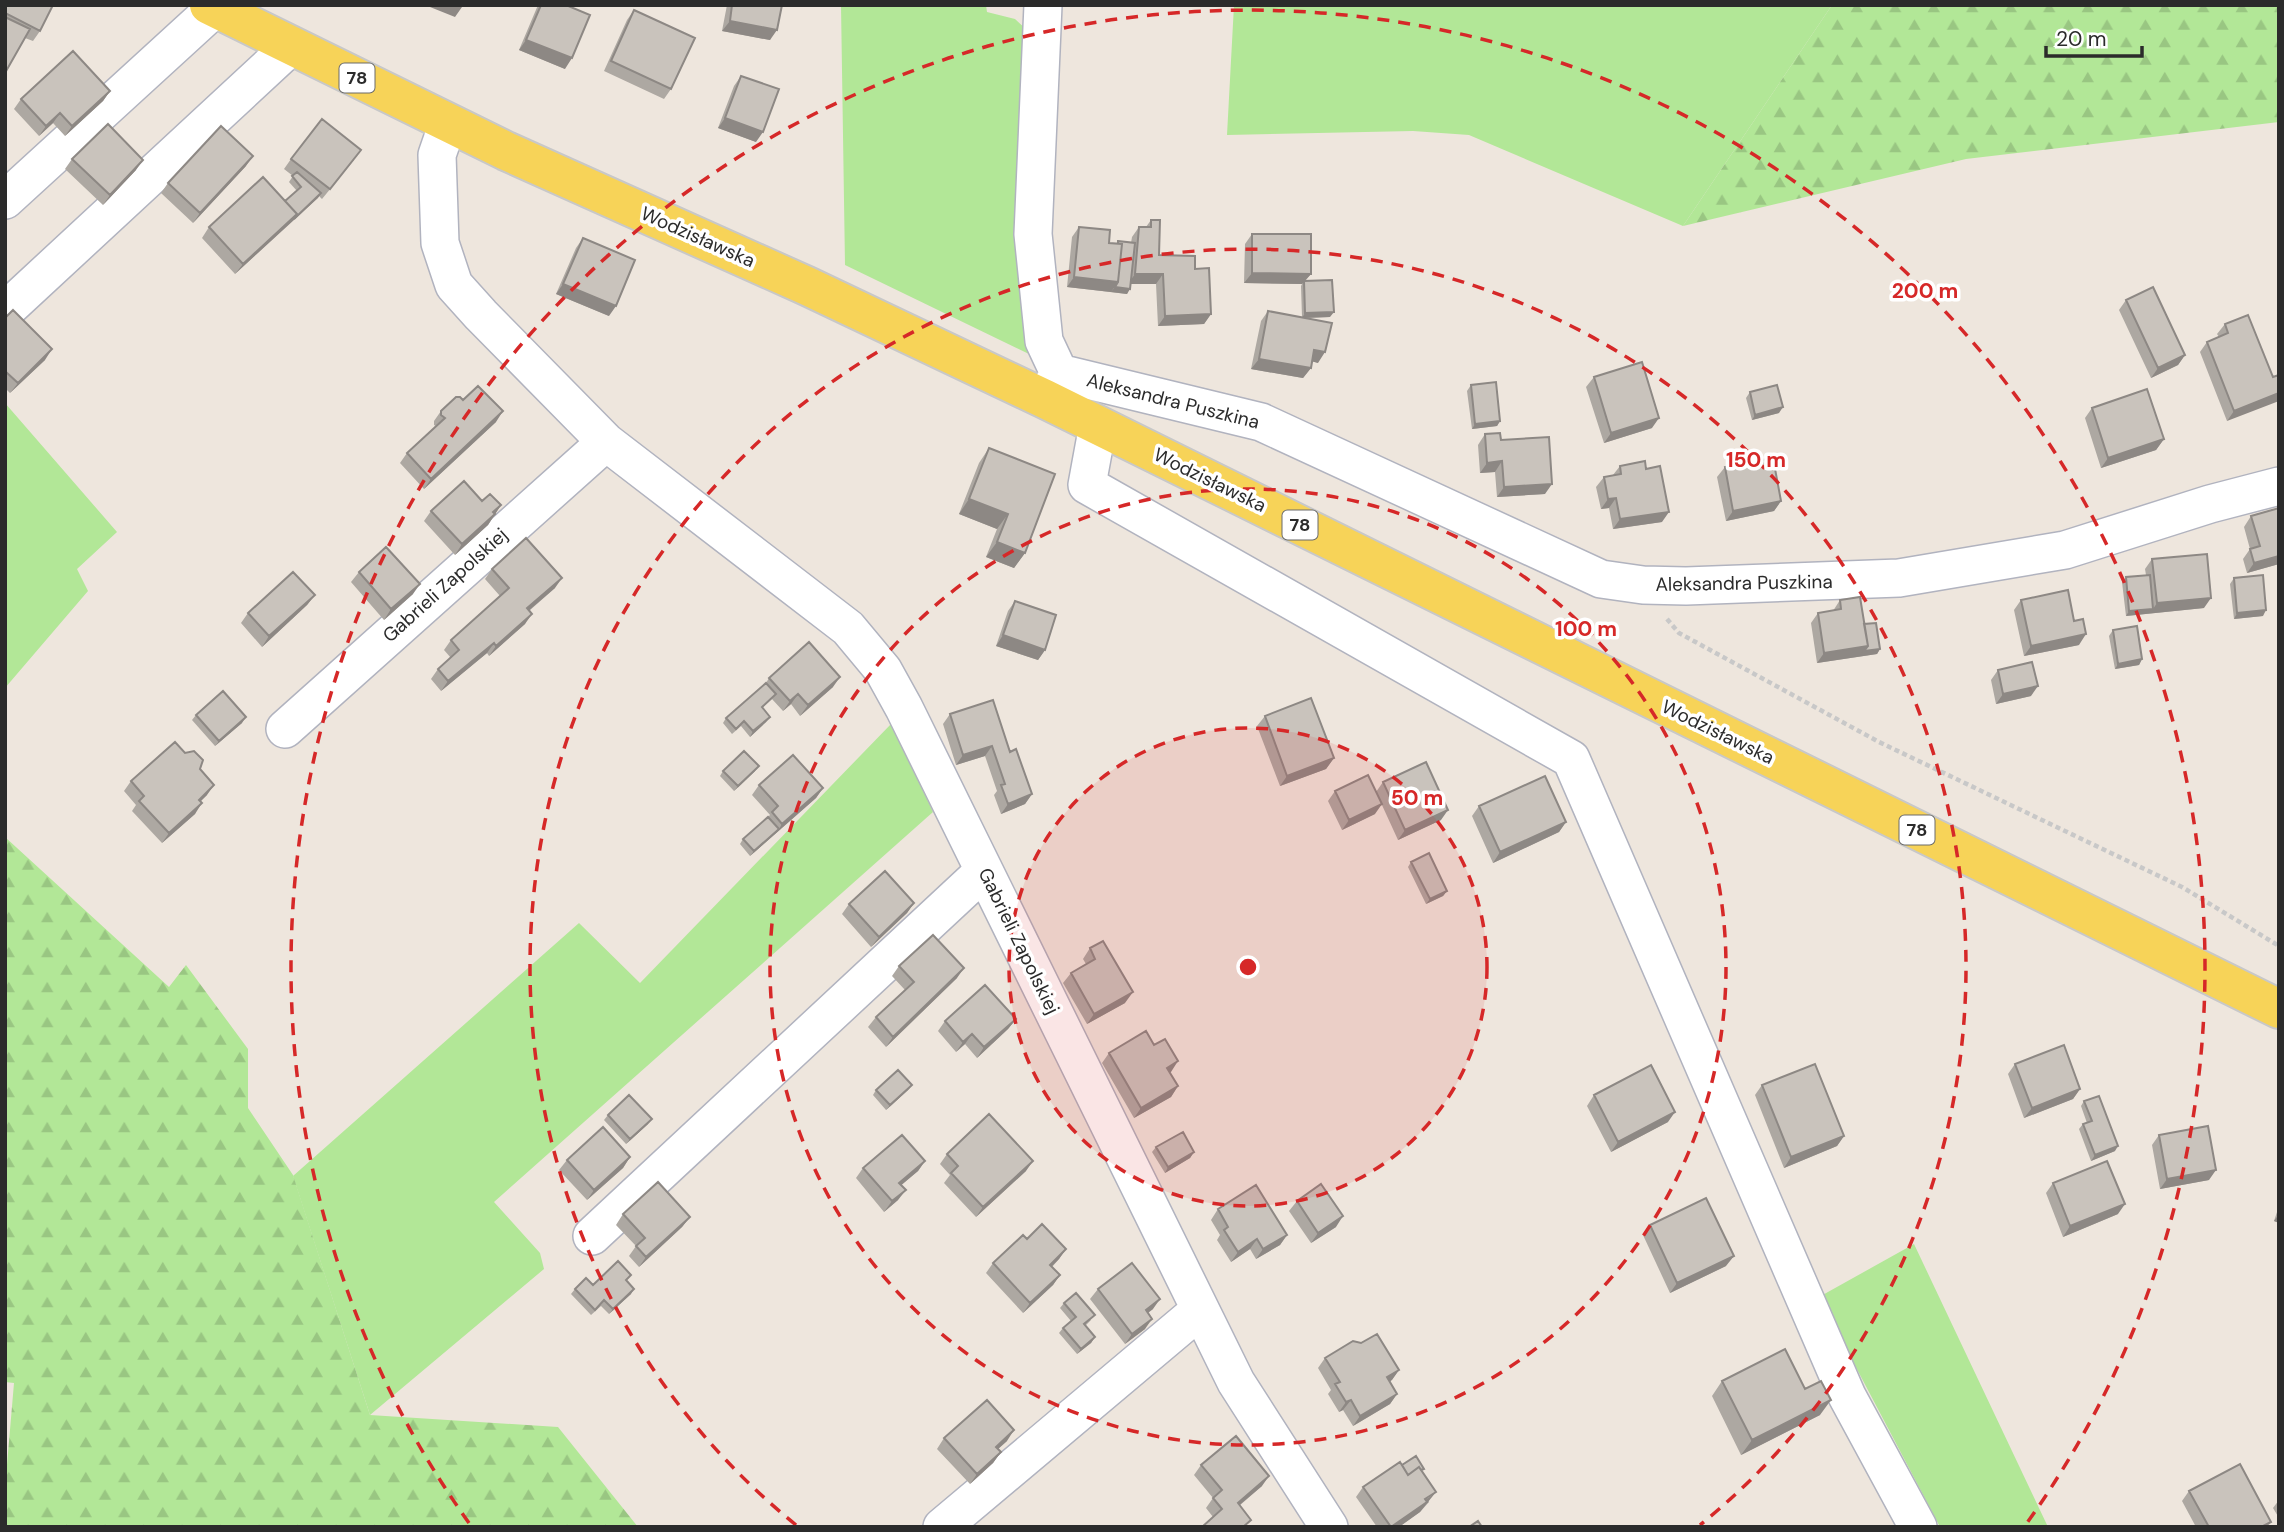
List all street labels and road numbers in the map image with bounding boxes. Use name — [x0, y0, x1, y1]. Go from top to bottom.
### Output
road number: 78 — [340, 64, 374, 92]
street label: Wodzisławska — [637, 201, 759, 273]
street label: Aleksandra Puszkina — [1084, 367, 1262, 435]
street label: Wodzisławska — [1150, 442, 1270, 518]
road number: 78 — [1282, 510, 1318, 540]
street label: Gabrieli Zapolskiej — [377, 522, 513, 648]
street label: Aleksandra Puszkina — [1655, 569, 1833, 597]
street label: Wodzisławska — [1658, 694, 1778, 770]
road number: 78 — [1899, 816, 1934, 844]
street label: Gabrieli Zapolskiej — [973, 864, 1065, 1018]

